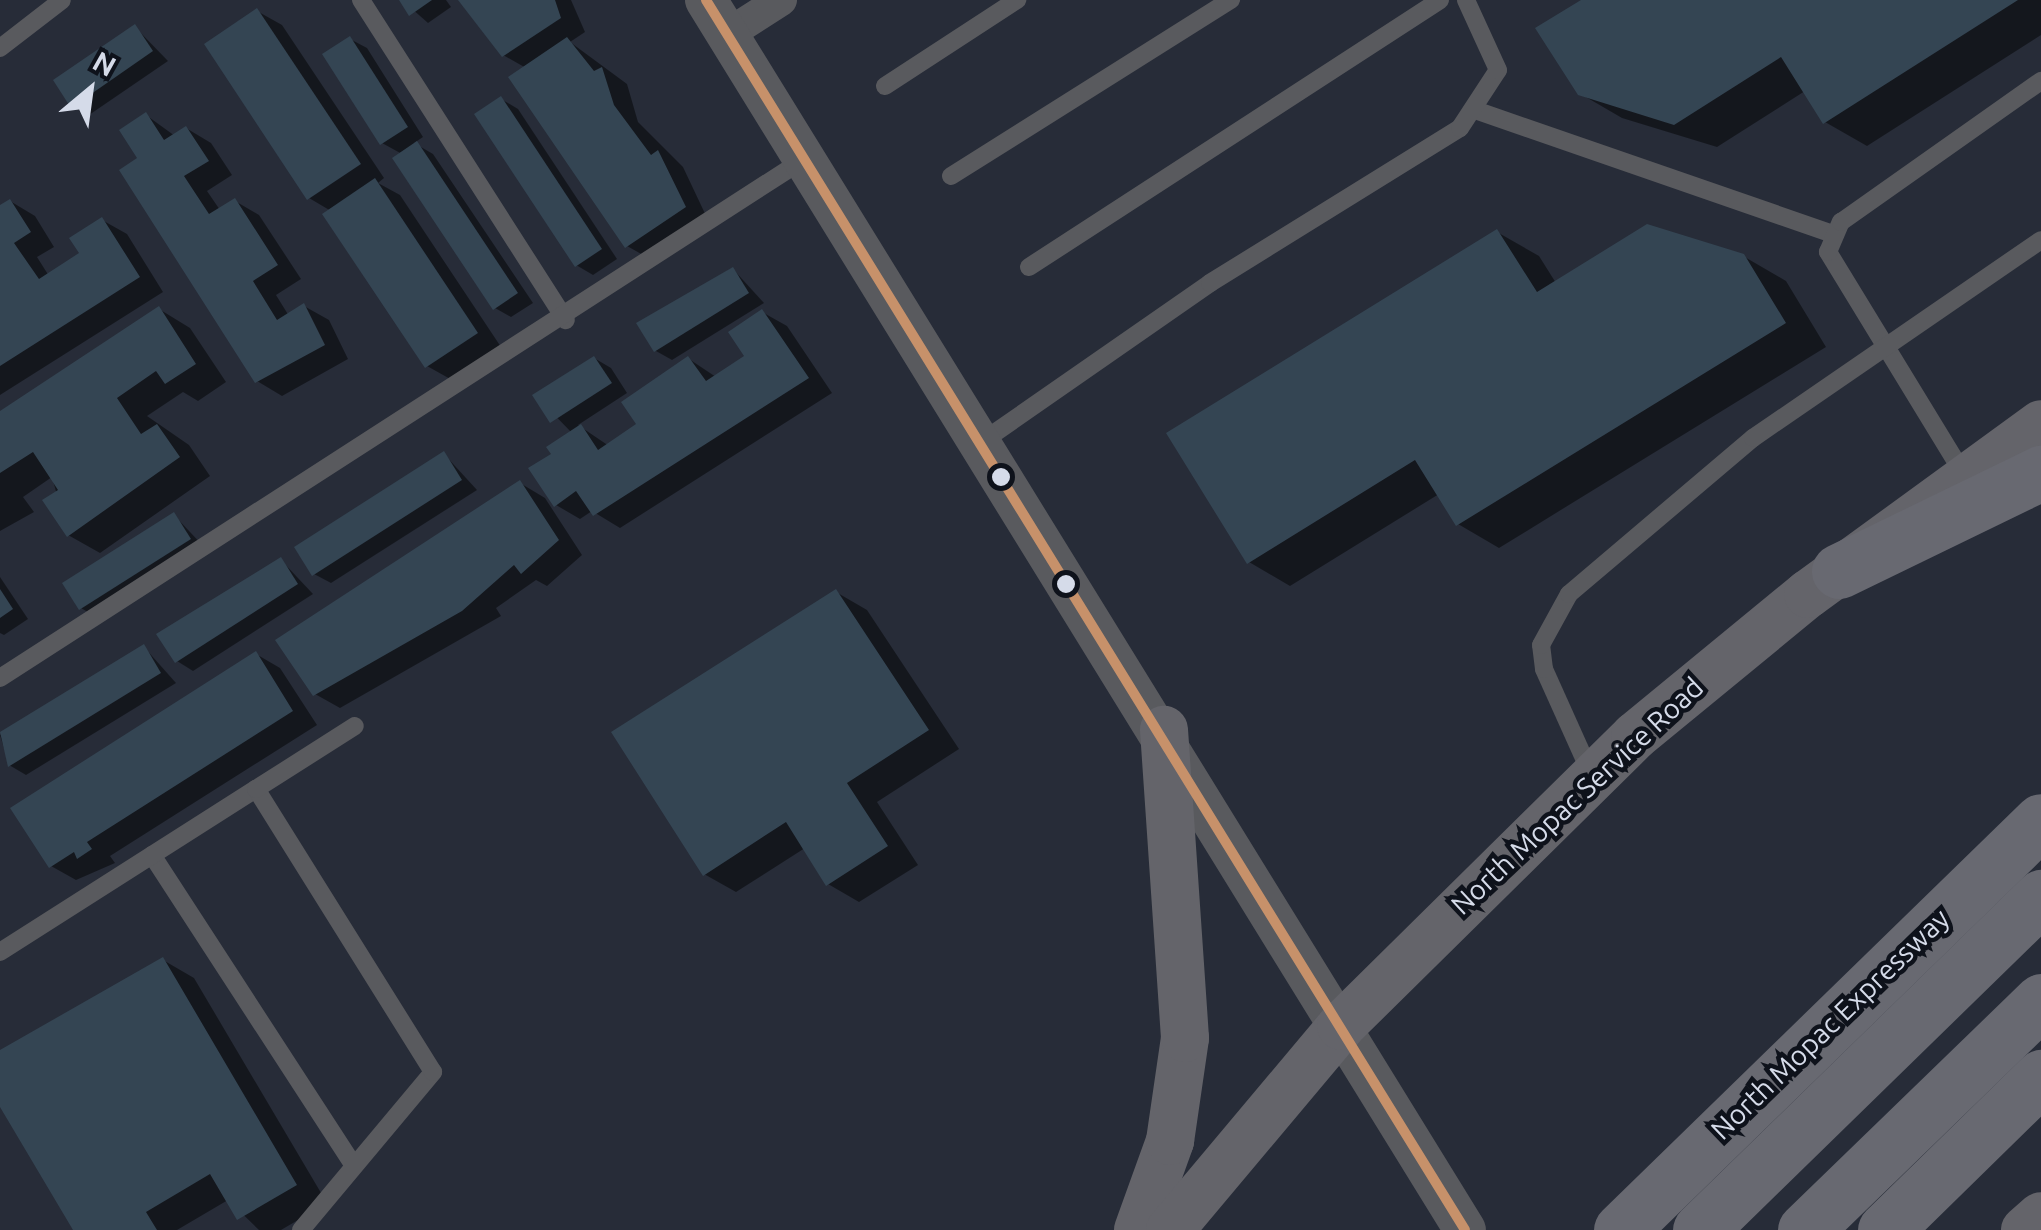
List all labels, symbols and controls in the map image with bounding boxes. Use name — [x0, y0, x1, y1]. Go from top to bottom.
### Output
north arrow — [40, 40, 140, 140]
text: N — [88, 45, 121, 82]
unlabelled marker — [991, 467, 1011, 487]
unlabelled marker — [1056, 574, 1076, 594]
street label: North Mopac Service Road — [1444, 670, 1710, 922]
street label: North Mopac Expressway — [1704, 902, 1956, 1146]

